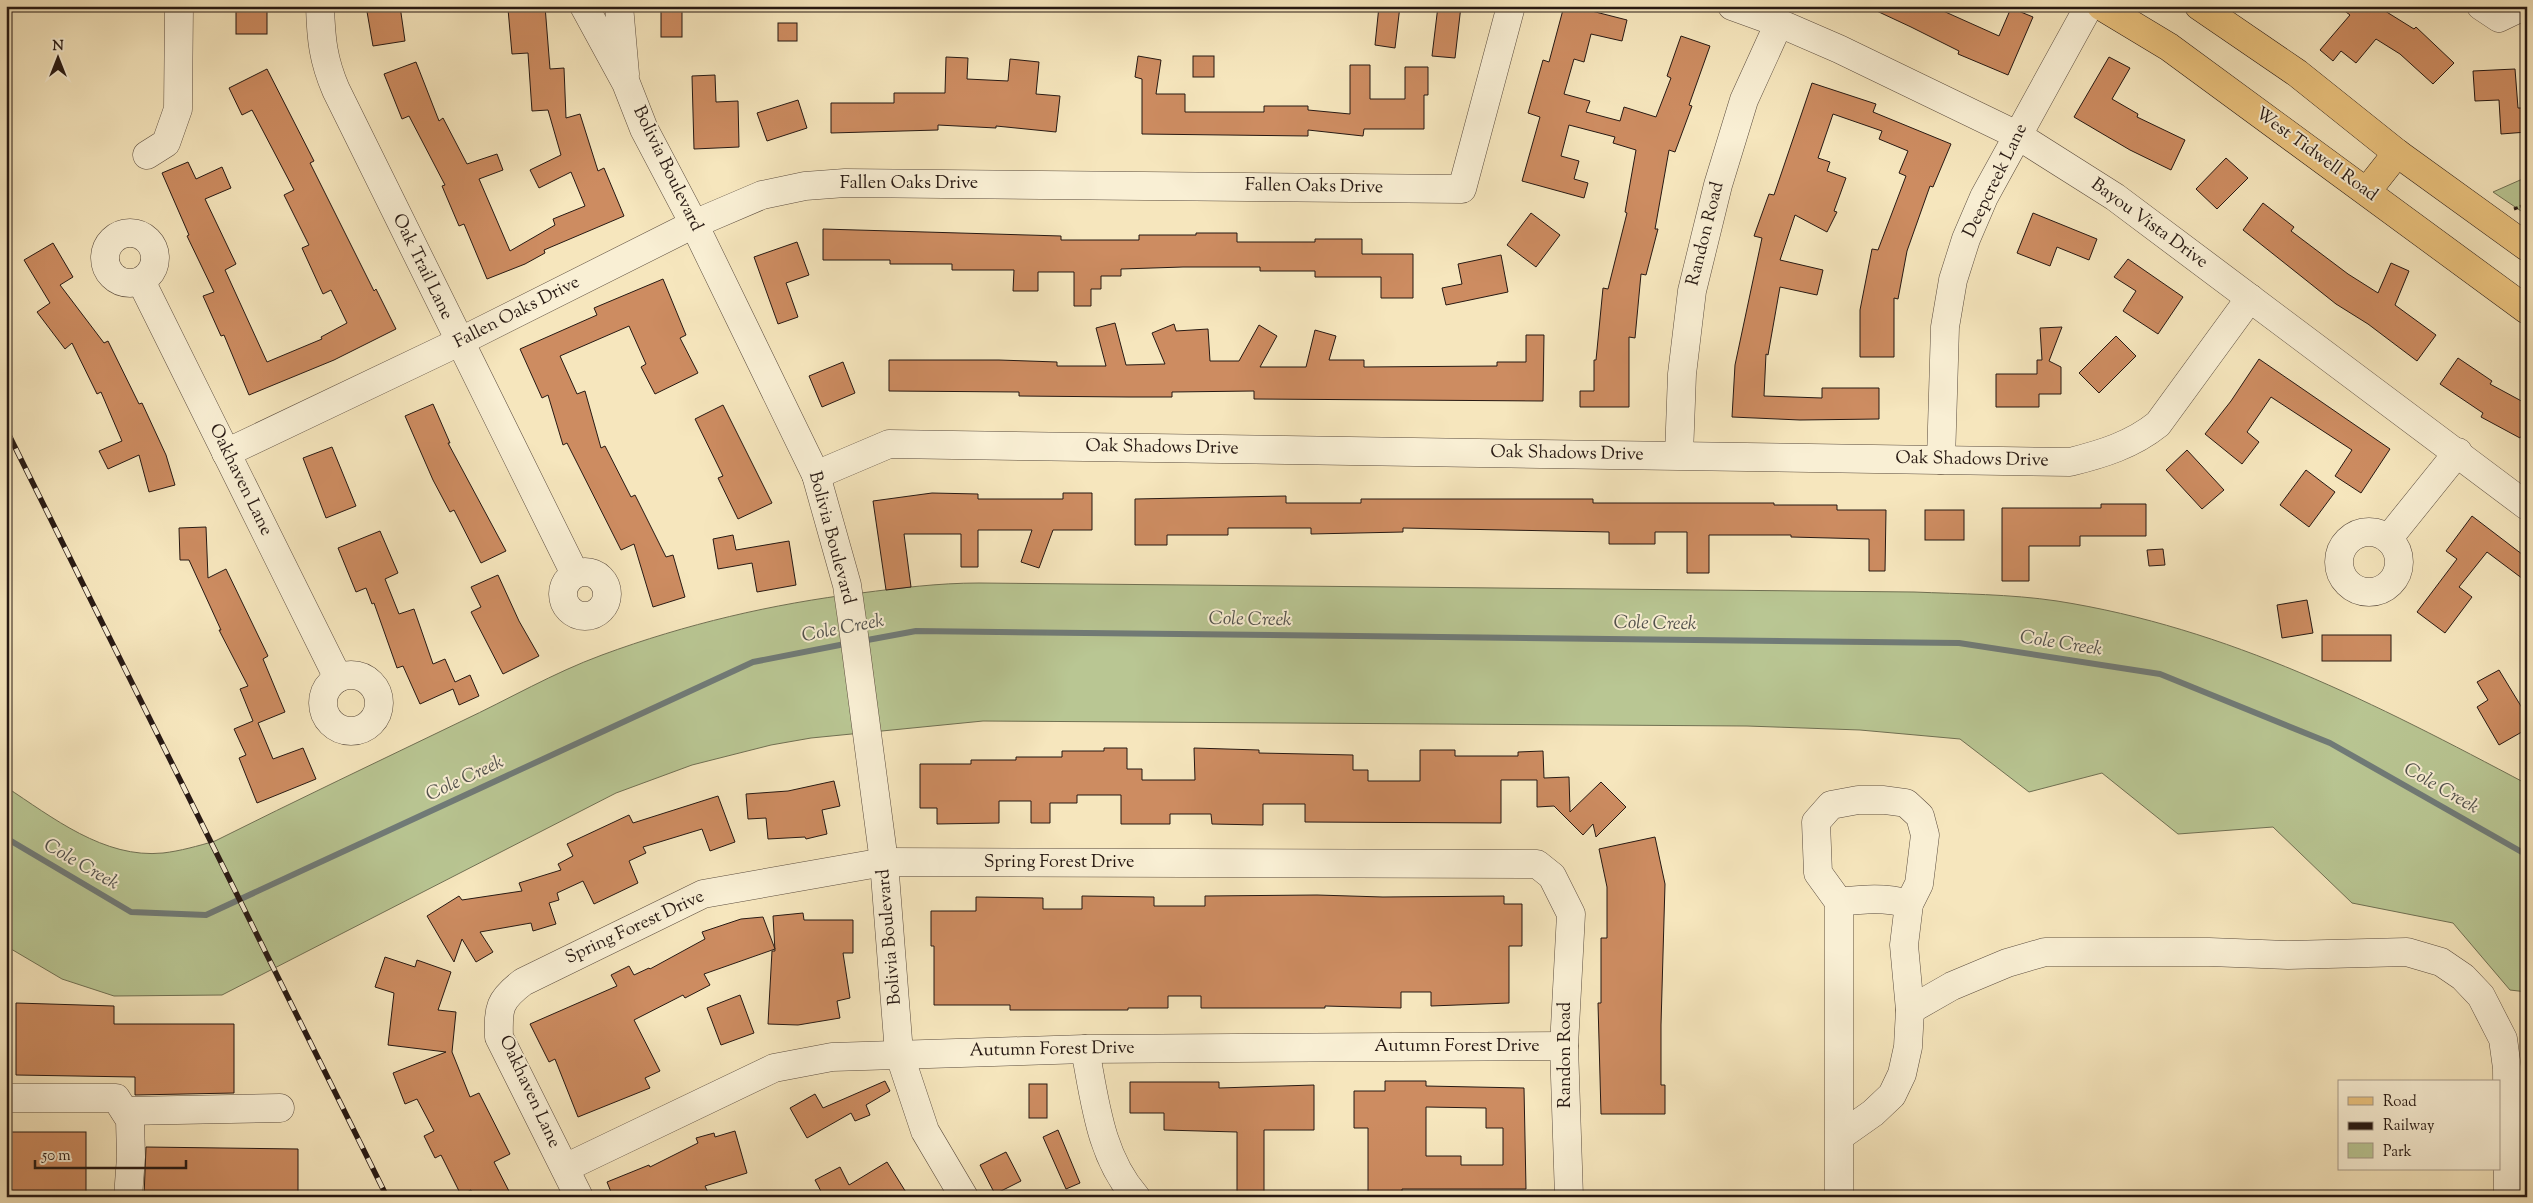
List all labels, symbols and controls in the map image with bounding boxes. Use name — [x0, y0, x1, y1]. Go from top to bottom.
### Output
north arrow — [32, 32, 82, 82]
text: N — [52, 37, 64, 57]
street label: Bolivia Boulevard — [625, 102, 709, 236]
street label: West Tidwell Road — [2249, 102, 2383, 208]
street label: Deepcreek Lane — [1957, 120, 2035, 242]
street label: Fallen Oaks Drive — [840, 171, 978, 197]
street label: Fallen Oaks Drive — [1245, 173, 1383, 201]
street label: Bayou Vista Drive — [2085, 173, 2213, 275]
street label: Randon Road — [1681, 179, 1731, 289]
street label: Oak Trail Lane — [385, 209, 459, 325]
street label: Fallen Oaks Drive — [449, 270, 585, 356]
street label: Oakhaven Lane — [202, 420, 278, 540]
street label: Oak Shadows Drive — [1085, 434, 1239, 462]
street label: Oak Shadows Drive — [1490, 440, 1644, 468]
street label: Oak Shadows Drive — [1895, 446, 2049, 474]
street label: Bolivia Boulevard — [801, 469, 861, 607]
water label: Cole Creek — [1208, 606, 1292, 634]
water label: Cole Creek — [800, 608, 887, 650]
water label: Cole Creek — [1613, 610, 1697, 638]
water label: Cole Creek — [2018, 624, 2105, 664]
water label: Cole Creek — [422, 749, 509, 809]
water label: Cole Creek — [2398, 757, 2484, 822]
water label: Cole Creek — [38, 833, 124, 898]
street label: Spring Forest Drive — [984, 850, 1134, 876]
street label: Bolivia Boulevard — [871, 868, 909, 1006]
street label: Spring Forest Drive — [561, 884, 709, 972]
street label: Randon Road — [1553, 1002, 1579, 1108]
street label: Oakhaven Lane — [491, 1031, 567, 1153]
street label: Autumn Forest Drive — [1374, 1034, 1540, 1060]
street label: Autumn Forest Drive — [969, 1036, 1135, 1064]
legend — [2338, 1080, 2500, 1170]
text: Road — [2383, 1092, 2417, 1113]
text: Railway — [2383, 1116, 2435, 1137]
scale bar — [35, 1138, 186, 1170]
text: Park — [2383, 1142, 2412, 1163]
text: 50 m — [41, 1146, 71, 1167]

